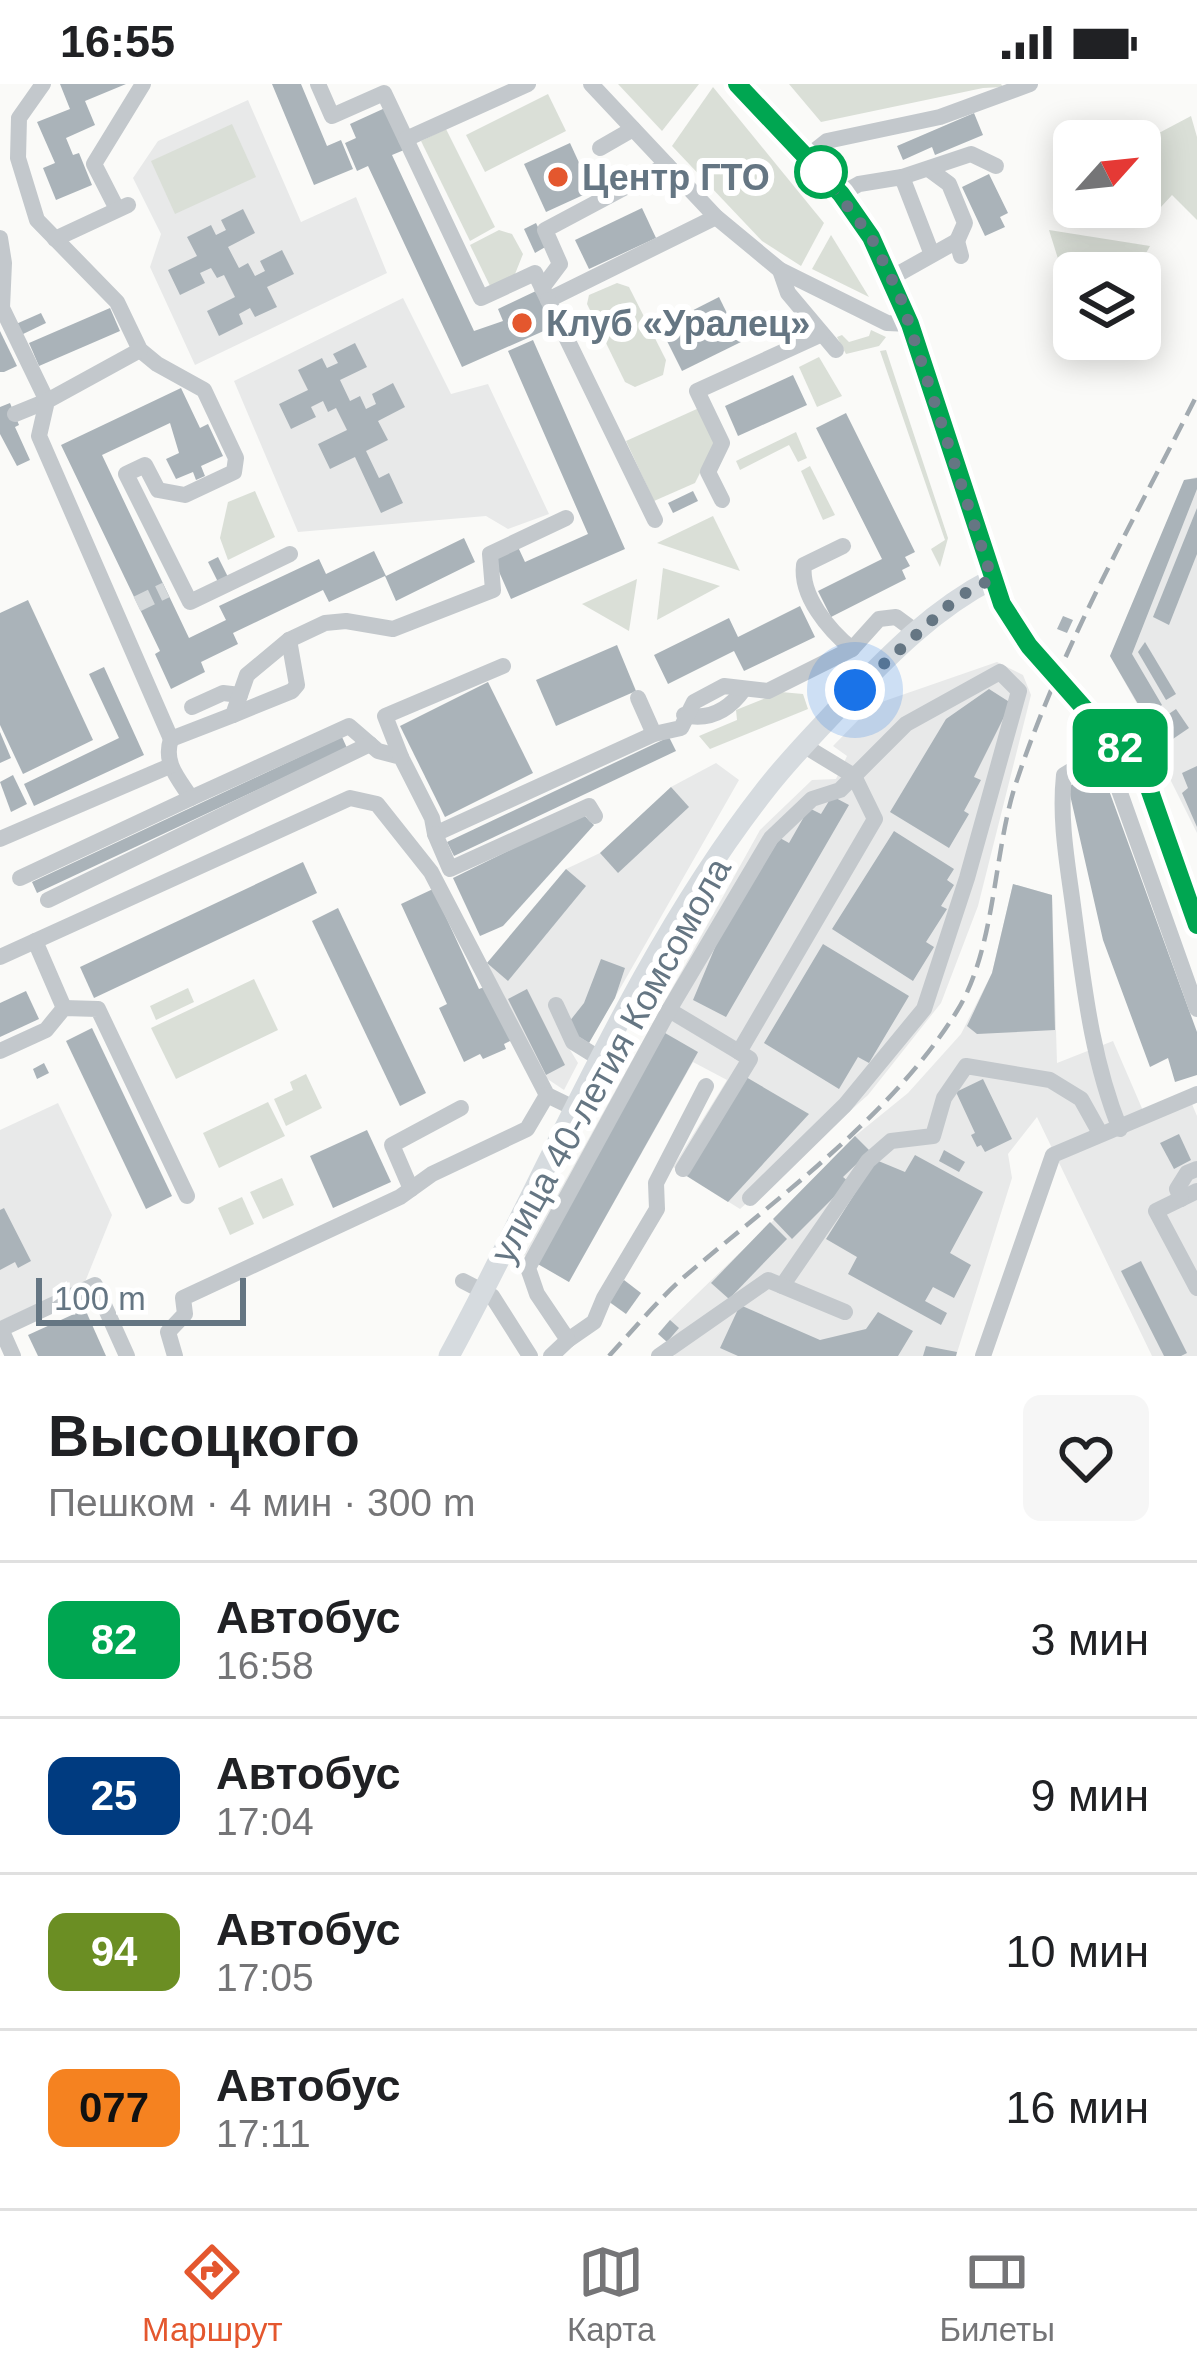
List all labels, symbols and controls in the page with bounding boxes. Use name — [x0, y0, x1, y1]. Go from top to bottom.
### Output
text: 16:55 — [60, 16, 175, 67]
north arrow — [1053, 120, 1161, 228]
map controls — [1053, 120, 1161, 360]
unlabelled marker — [796, 147, 846, 197]
place label: Центр ГТО — [582, 157, 770, 198]
marker: Центр ГТО — [545, 164, 571, 190]
button: layers — [1053, 252, 1161, 360]
place label: Клуб «Уралец» — [546, 303, 810, 344]
marker: Клуб «Уралец» — [509, 310, 535, 336]
your location — [825, 660, 885, 720]
line badge: 82 — [1066, 709, 1174, 787]
text: 82 — [1097, 724, 1143, 771]
street label: улица 40-летия Комсомола — [482, 850, 739, 1270]
scale bar — [36, 1272, 246, 1325]
text: 100 m — [54, 1280, 146, 1317]
button: heart — [1023, 1395, 1149, 1521]
text: Высоцкого — [48, 1404, 360, 1468]
text: Пешком · 4 мин · 300 m — [48, 1481, 475, 1524]
text: Автобус — [216, 1592, 401, 1643]
text: 3 мин — [1031, 1614, 1149, 1665]
text: 82 — [91, 1616, 137, 1663]
text: 16:58 — [216, 1644, 314, 1687]
text: Автобус — [216, 1748, 401, 1799]
text: 9 мин — [1031, 1770, 1149, 1821]
text: 25 — [91, 1772, 137, 1819]
text: 17:04 — [216, 1800, 314, 1843]
text: Автобус — [216, 1904, 401, 1955]
text: 10 мин — [1006, 1926, 1149, 1977]
text: 94 — [91, 1928, 137, 1975]
text: 17:05 — [216, 1956, 314, 1999]
text: Автобус — [216, 2060, 401, 2111]
text: 16 мин — [1006, 2082, 1149, 2133]
text: 077 — [79, 2084, 149, 2131]
text: 17:11 — [216, 2112, 311, 2155]
tab: Маршрут — [142, 2239, 283, 2349]
tab: Карта — [567, 2239, 655, 2349]
tab: Билеты — [939, 2239, 1055, 2349]

